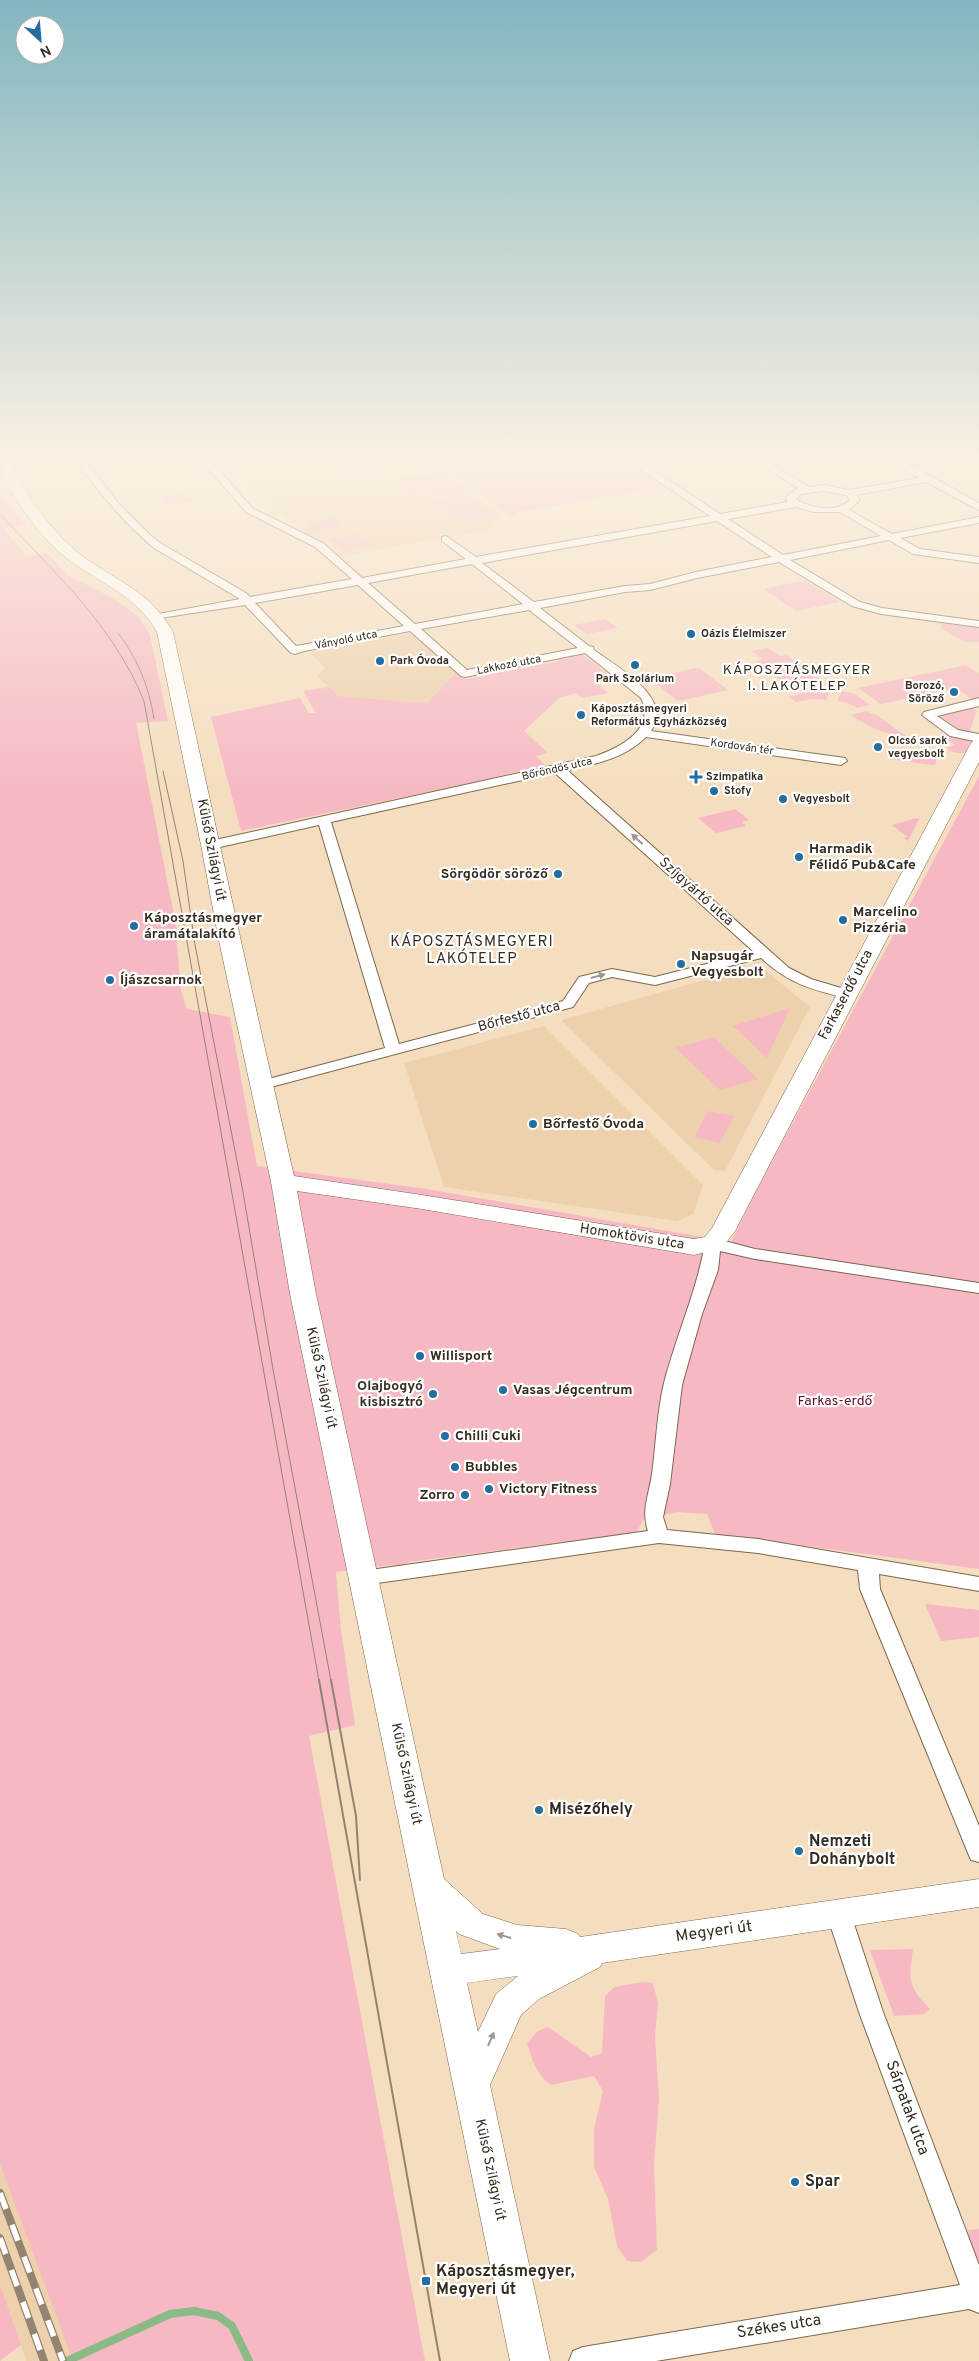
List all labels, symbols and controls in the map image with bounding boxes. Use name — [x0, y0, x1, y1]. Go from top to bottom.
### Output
north arrow — [15, 15, 65, 65]
text: N — [37, 40, 53, 60]
place label: Oázis Élelmiszer — [701, 626, 787, 641]
street label: Ványoló utca — [314, 627, 379, 653]
marker: Oázis Élelmiszer — [685, 628, 697, 640]
street label: Lakkozó utca — [476, 652, 542, 678]
place label: Park Óvoda — [390, 653, 449, 668]
marker: Park Óvoda — [374, 655, 386, 667]
marker: Park Szolárium — [629, 659, 641, 671]
district label: KÁPOSZTÁSMEGYER I. LAKÓTELEP — [723, 661, 871, 695]
place label: Park Szolárium — [596, 672, 674, 686]
place label: Borozó, Söröző — [905, 679, 945, 706]
marker: Borozó, Söröző — [948, 686, 960, 698]
place label: Káposztásmegyeri Református Egyházközség — [591, 702, 727, 729]
marker: Káposztásmegyeri Református Egyházközség — [575, 709, 587, 721]
place label: Olcsó sarok vegyesbolt — [888, 734, 947, 761]
street label: Kordován tér — [709, 736, 775, 758]
marker: Olcsó sarok vegyesbolt — [872, 741, 884, 753]
street label: Bőröndös utca — [520, 754, 594, 784]
place label: Szimpatika — [706, 770, 763, 784]
marker: Szimpatika — [690, 771, 702, 783]
place label: Stofy — [724, 784, 751, 798]
marker: Stofy — [708, 785, 720, 797]
place label: Vegyesbolt — [793, 792, 850, 806]
marker: Vegyesbolt — [777, 793, 789, 805]
street label: Külső Szilágyi út — [193, 797, 229, 903]
one-way arrow — [631, 833, 643, 845]
place label: Harmadik Félidő Pub&Cafe — [809, 841, 916, 874]
marker: Harmadik Félidő Pub&Cafe — [793, 851, 805, 863]
street label: Szíjgyártó utca — [655, 854, 737, 930]
place label: Sörgödör söröző — [441, 866, 549, 883]
marker: Sörgödör söröző — [552, 868, 564, 880]
place label: Marcelino Pizzéria — [853, 904, 917, 937]
place label: Káposztásmegyer áramátalakító — [144, 910, 262, 943]
marker: Marcelino Pizzéria — [837, 914, 849, 926]
marker: Káposztásmegyer áramátalakító — [128, 920, 140, 932]
district label: KÁPOSZTÁSMEGYERI LAKÓTELEP — [390, 932, 554, 969]
street label: Farkaserdő utca — [815, 947, 877, 1043]
place label: Napsugár Vegyesbolt — [691, 948, 763, 981]
marker: Napsugár Vegyesbolt — [675, 958, 687, 970]
place label: Íjászcsarnok — [120, 971, 202, 989]
one-way arrow — [590, 972, 605, 980]
marker: Íjászcsarnok — [104, 974, 116, 986]
street label: Bőrfestő utca — [476, 998, 562, 1036]
place label: Bőrfestő Óvoda — [543, 1115, 644, 1133]
marker: Bőrfestő Óvoda — [527, 1118, 539, 1130]
street label: Homoktövis utca — [579, 1220, 685, 1254]
street label: Külső Szilágyi út — [302, 1325, 340, 1431]
place label: Willisport — [430, 1348, 492, 1365]
marker: Willisport — [414, 1350, 426, 1362]
place label: Olajbogyó kisbisztró — [357, 1378, 423, 1411]
place label: Vasas Jégcentrum — [513, 1382, 633, 1399]
marker: Vasas Jégcentrum — [497, 1384, 509, 1396]
marker: Olajbogyó kisbisztró — [427, 1388, 439, 1400]
park label: Farkas-erdő — [798, 1393, 874, 1410]
place label: Chilli Cuki — [455, 1428, 521, 1445]
marker: Chilli Cuki — [439, 1430, 451, 1442]
place label: Bubbles — [465, 1459, 518, 1476]
marker: Bubbles — [449, 1461, 461, 1473]
place label: Victory Fitness — [499, 1481, 598, 1498]
marker: Victory Fitness — [483, 1483, 495, 1495]
place label: Zorro — [419, 1487, 455, 1504]
marker: Zorro — [459, 1489, 471, 1501]
street label: Külső Szilágyi út — [387, 1721, 425, 1827]
place label: Misézőhely — [549, 1800, 633, 1820]
marker: Misézőhely — [533, 1804, 545, 1816]
place label: Nemzeti Dohánybolt — [809, 1832, 895, 1870]
marker: Nemzeti Dohánybolt — [793, 1845, 805, 1857]
street label: Megyeri út — [674, 1917, 754, 1947]
one-way arrow — [497, 1932, 512, 1940]
one-way arrow — [488, 2032, 496, 2046]
street label: Sárpatak utca — [881, 2058, 933, 2158]
street label: Külső Szilágyi út — [471, 2117, 509, 2223]
place label: Spar — [805, 2172, 840, 2192]
marker: Spar — [789, 2176, 801, 2188]
place label: Káposztásmegyer, Megyeri út — [436, 2262, 575, 2300]
marker: Káposztásmegyer, Megyeri út — [420, 2275, 432, 2287]
street label: Székes utca — [735, 2310, 823, 2344]

